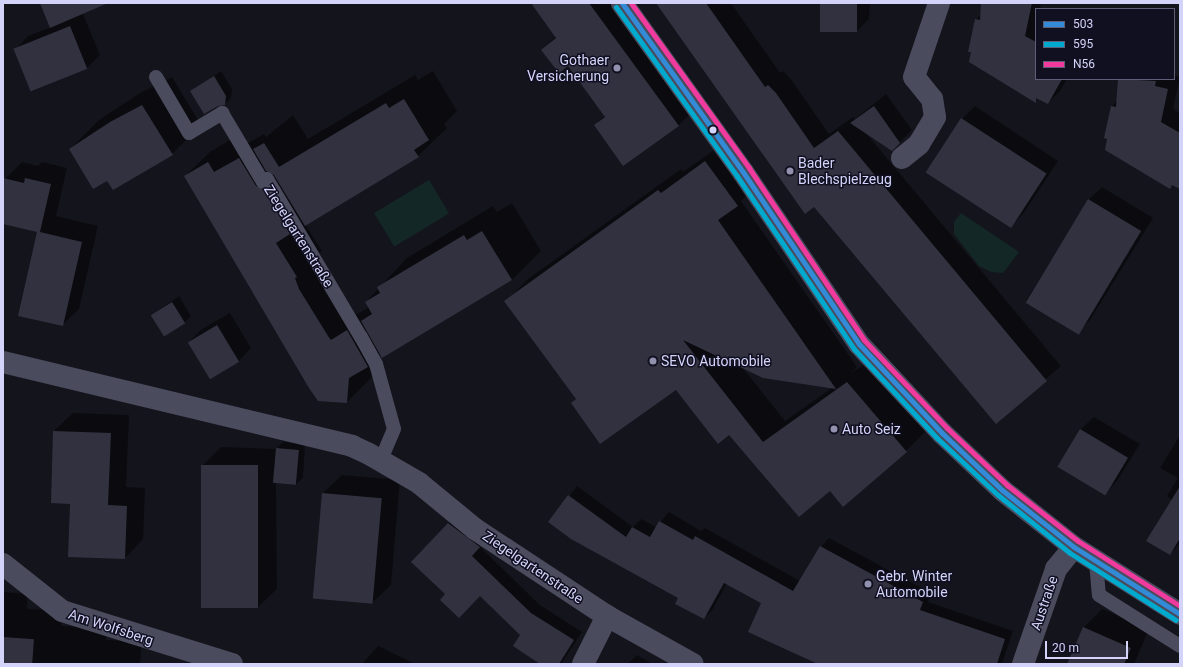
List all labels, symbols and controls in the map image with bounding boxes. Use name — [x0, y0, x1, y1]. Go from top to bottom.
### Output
legend — [1035, 8, 1175, 80]
text: 503 — [1073, 17, 1093, 31]
text: 595 — [1073, 37, 1093, 51]
place label: Gothaer Versicherung — [527, 52, 609, 84]
text: N56 — [1073, 57, 1095, 71]
marker: Gothaer Versicherung — [612, 63, 622, 73]
unlabelled marker — [708, 125, 718, 135]
place label: Bader Blechspielzeug — [798, 155, 892, 188]
marker: Bader Blechspielzeug — [785, 166, 795, 176]
street label: Ziegelgartenstraße — [261, 182, 337, 290]
place label: SEVO Automobile — [661, 353, 771, 369]
marker: SEVO Automobile — [648, 356, 658, 366]
place label: Auto Seiz — [842, 421, 901, 437]
marker: Auto Seiz — [829, 424, 839, 434]
street label: Ziegelgartenstraße — [479, 527, 587, 607]
place label: Gebr. Winter Automobile — [876, 568, 952, 600]
street label: Austraße — [1027, 574, 1061, 632]
marker: Gebr. Winter Automobile — [863, 579, 873, 589]
street label: Am Wolfsberg — [66, 605, 156, 649]
scale bar — [1047, 633, 1130, 659]
text: 20 m — [1052, 641, 1079, 655]

